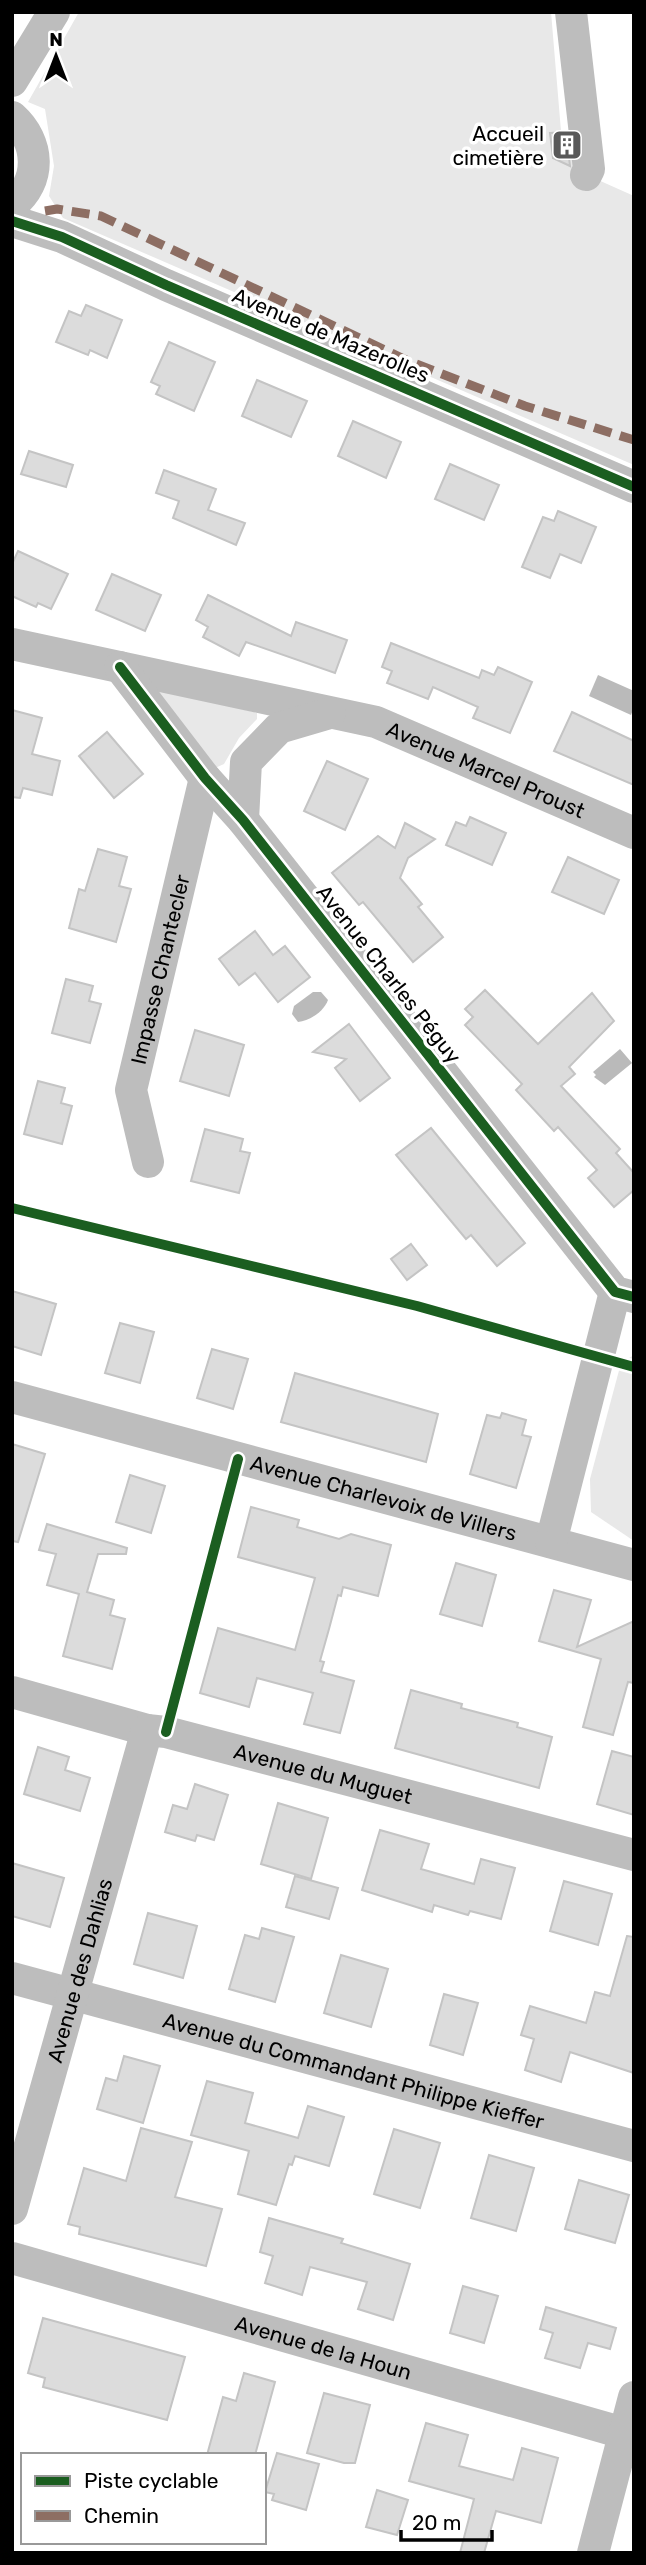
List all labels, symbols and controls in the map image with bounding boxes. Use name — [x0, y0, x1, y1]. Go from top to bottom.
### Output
north arrow — [21, 21, 91, 91]
text: N — [49, 28, 63, 51]
place label: Accueil cimetière — [452, 121, 544, 170]
building icon: Accueil cimetière — [550, 128, 584, 162]
street label: Avenue de Mazerolles — [229, 282, 433, 388]
street label: Avenue Marcel Proust — [383, 716, 589, 823]
street label: Impasse Chantecler — [125, 872, 194, 1067]
street label: Avenue Charles Péguy — [312, 880, 467, 1069]
street label: Avenue Charlevoix de Villers — [248, 1449, 520, 1545]
street label: Avenue du Muguet — [231, 1738, 415, 1809]
street label: Avenue des Dahlias — [41, 1875, 117, 2065]
street label: Avenue du Commandant Philippe Kieffer — [160, 2007, 547, 2134]
street label: Avenue de la Houn — [232, 2310, 415, 2384]
legend — [21, 2453, 266, 2544]
text: Piste cyclable — [84, 2468, 219, 2493]
scale bar — [401, 2498, 492, 2542]
text: Chemin — [84, 2503, 159, 2528]
text: 20 m — [412, 2510, 461, 2535]

